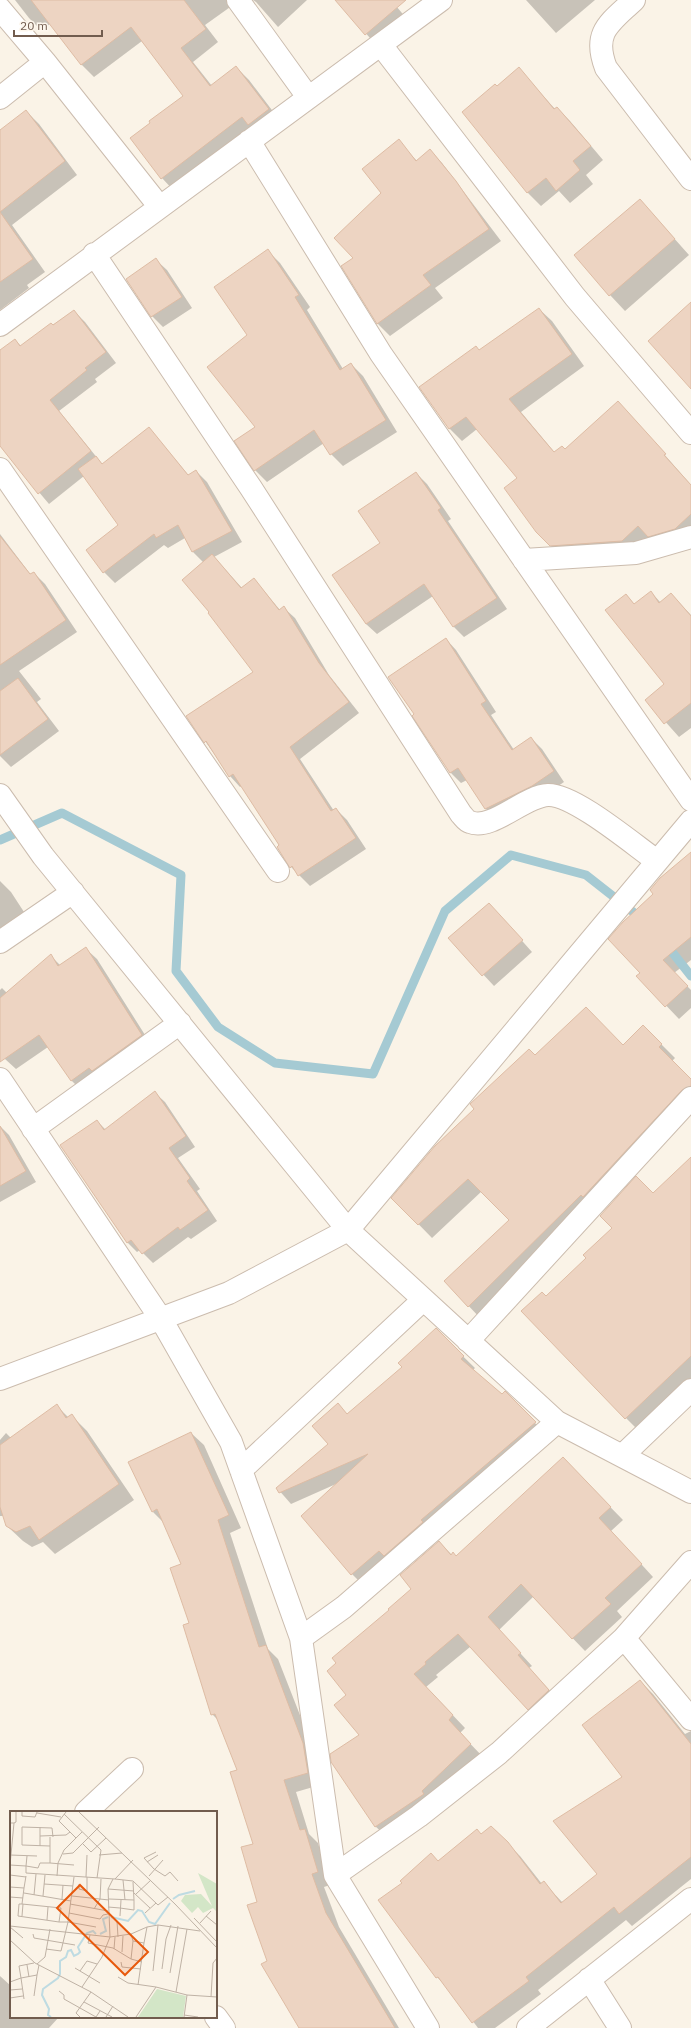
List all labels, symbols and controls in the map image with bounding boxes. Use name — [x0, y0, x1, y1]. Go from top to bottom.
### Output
scale bar — [14, 12, 102, 38]
text: 20 m — [20, 18, 48, 33]
inset map — [10, 1811, 217, 2018]

